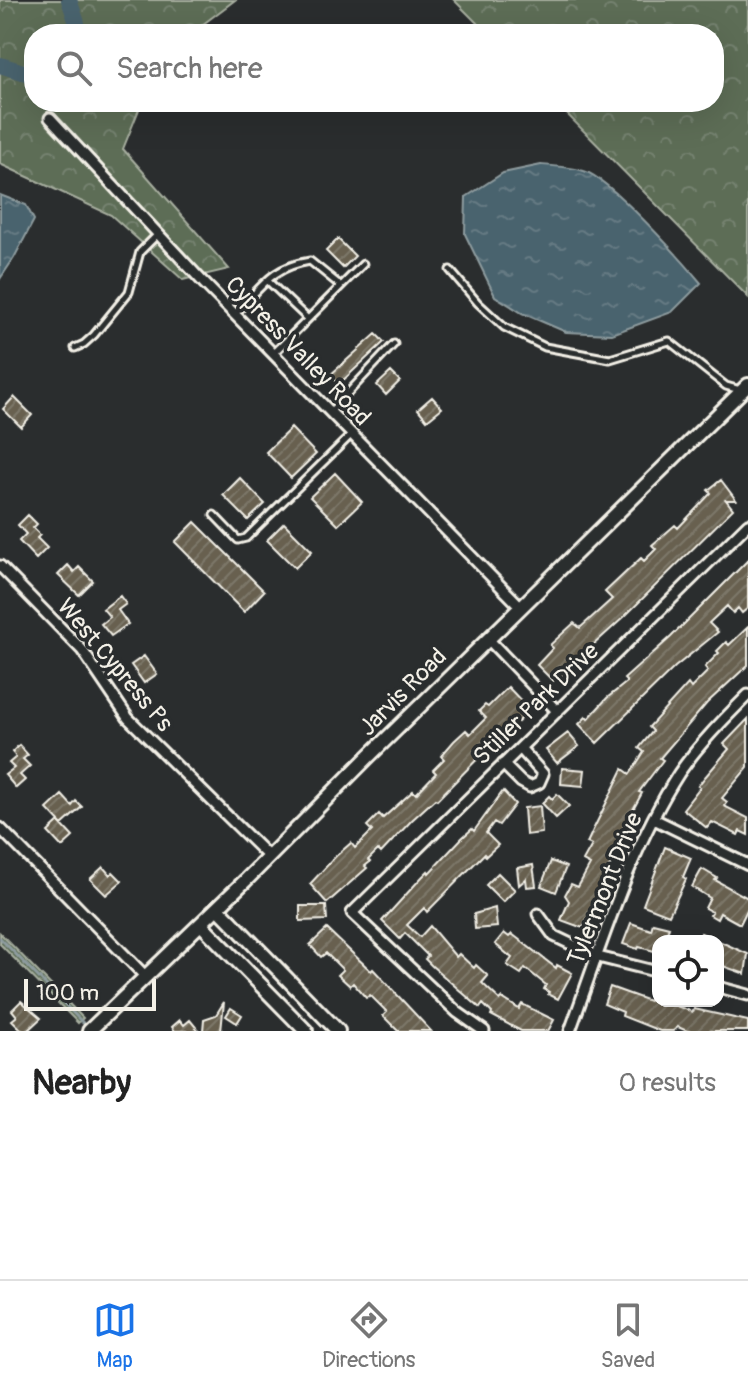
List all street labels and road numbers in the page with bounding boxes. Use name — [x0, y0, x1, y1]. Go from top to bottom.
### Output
street label: Cypress Valley Road — [219, 270, 377, 432]
street label: West Cypress Ps — [51, 593, 179, 738]
street label: Stiller Park Drive — [467, 637, 605, 771]
street label: Jarvis Road — [353, 642, 453, 742]
street label: Tylermont Drive — [561, 808, 649, 970]

